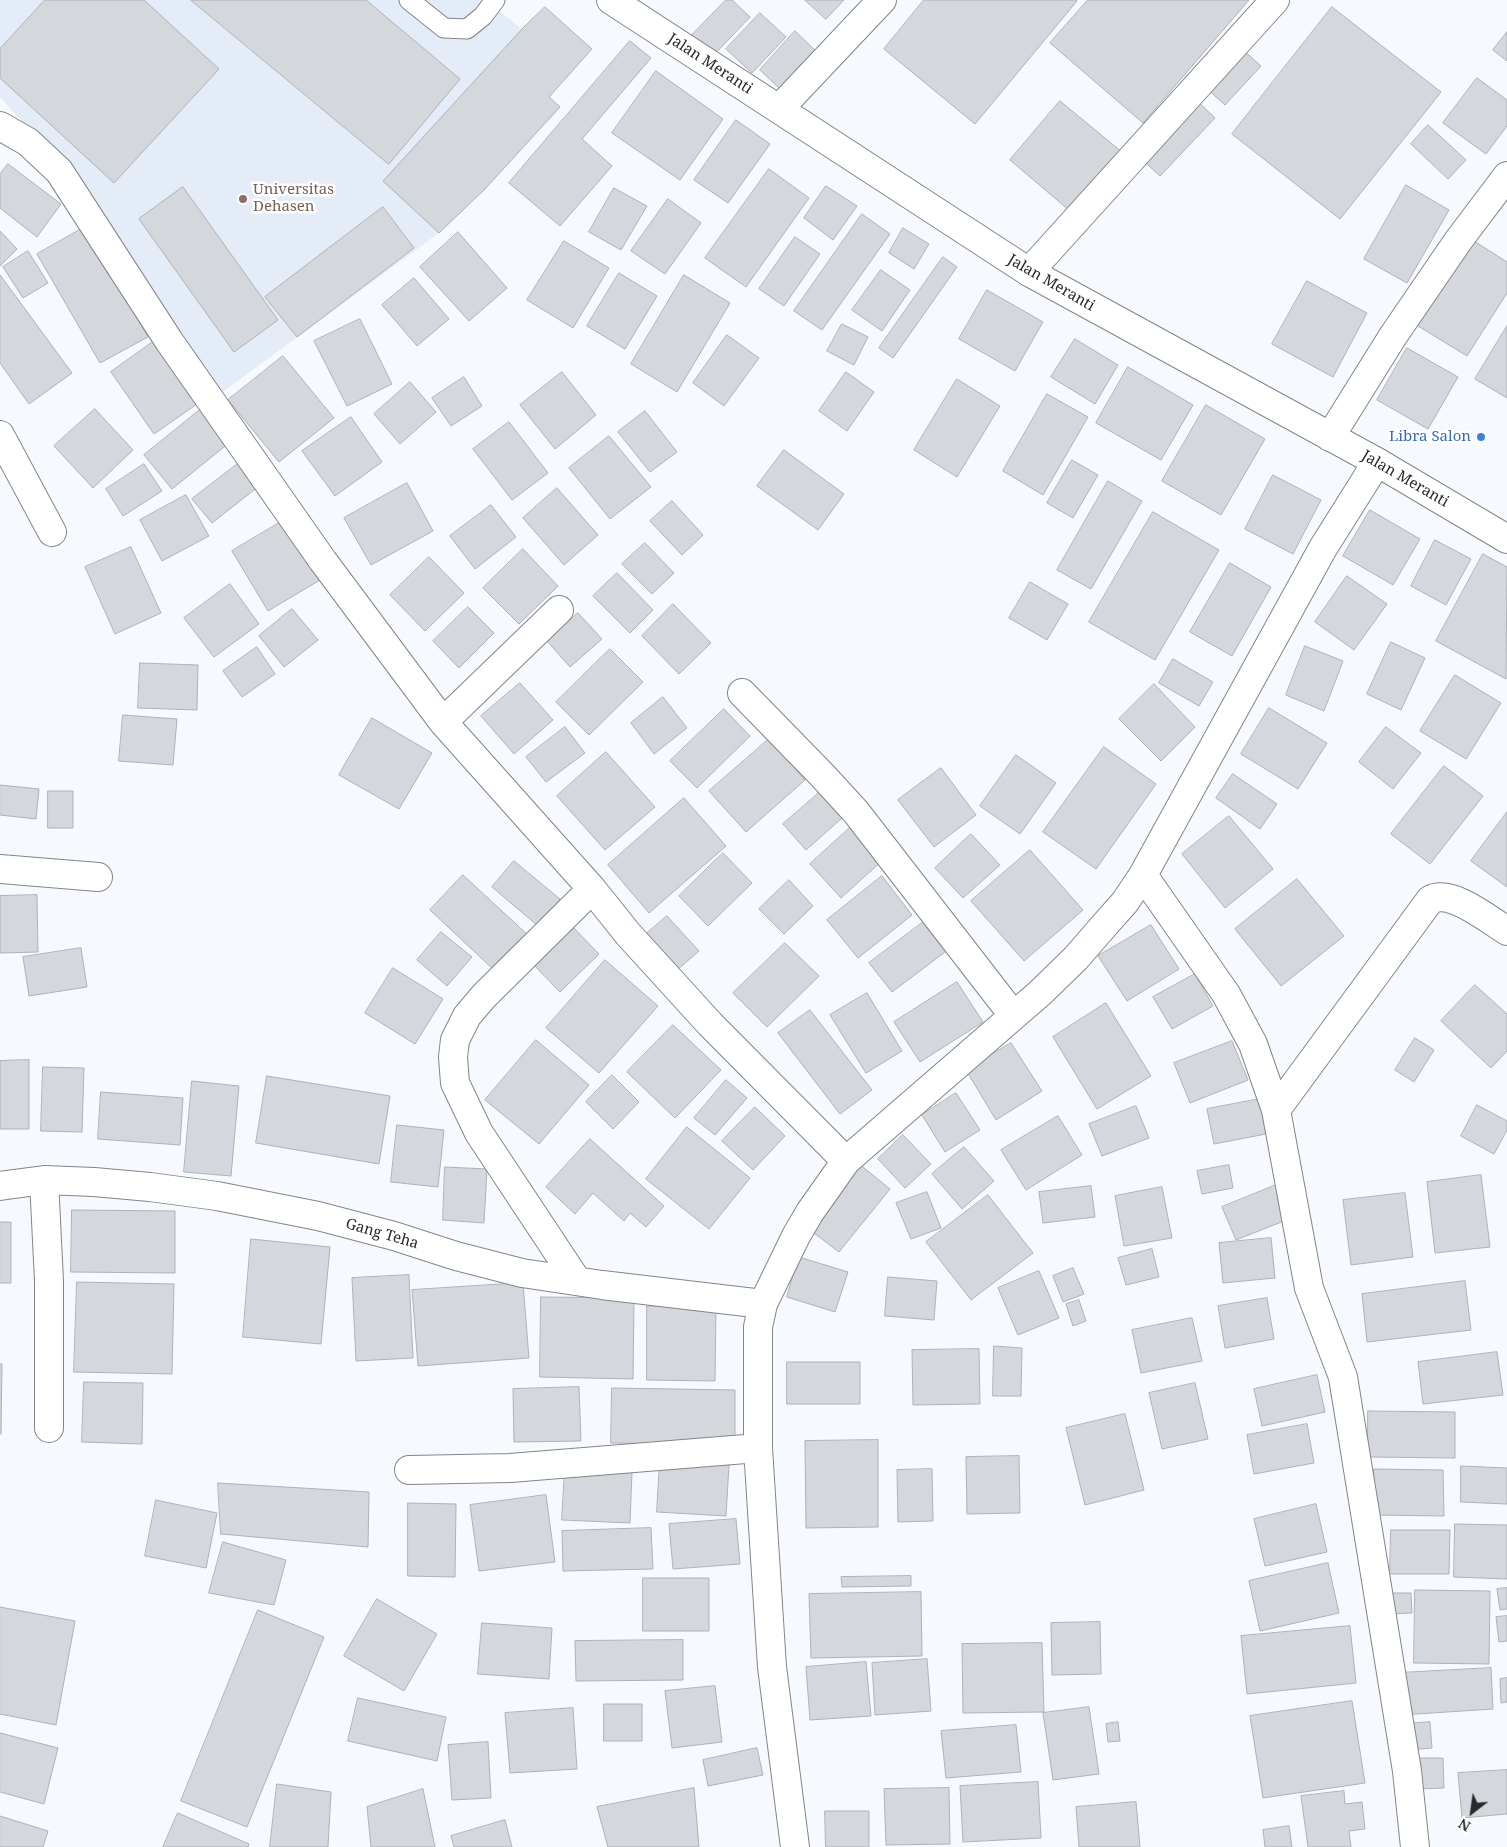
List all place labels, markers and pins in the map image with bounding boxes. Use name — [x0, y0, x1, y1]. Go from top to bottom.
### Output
place label: Universitas Dehasen — [253, 181, 334, 216]
marker: Universitas Dehasen — [237, 193, 249, 205]
place label: Libra Salon — [1389, 428, 1471, 446]
marker: Libra Salon — [1475, 431, 1487, 443]

